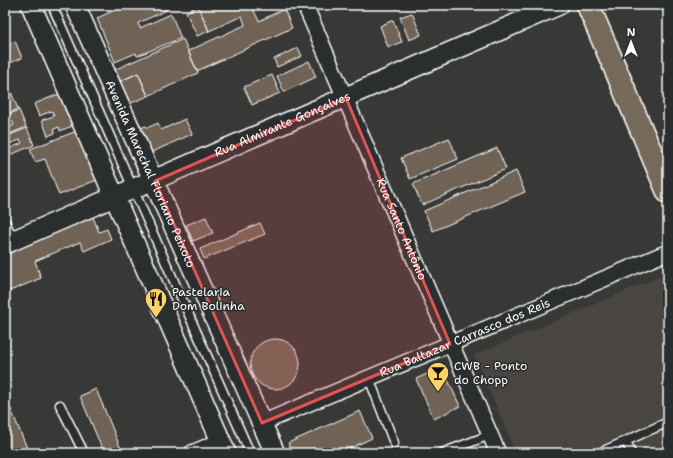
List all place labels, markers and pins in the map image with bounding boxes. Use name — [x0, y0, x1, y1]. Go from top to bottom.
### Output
place label: Pastelaria Dom Bolinha — [172, 284, 245, 314]
restaurant icon: Pastelaria Dom Bolinha — [143, 286, 169, 319]
place label: CWB - Ponto do Chopp — [454, 358, 527, 388]
bar icon: CWB - Ponto do Chopp — [425, 360, 451, 393]

